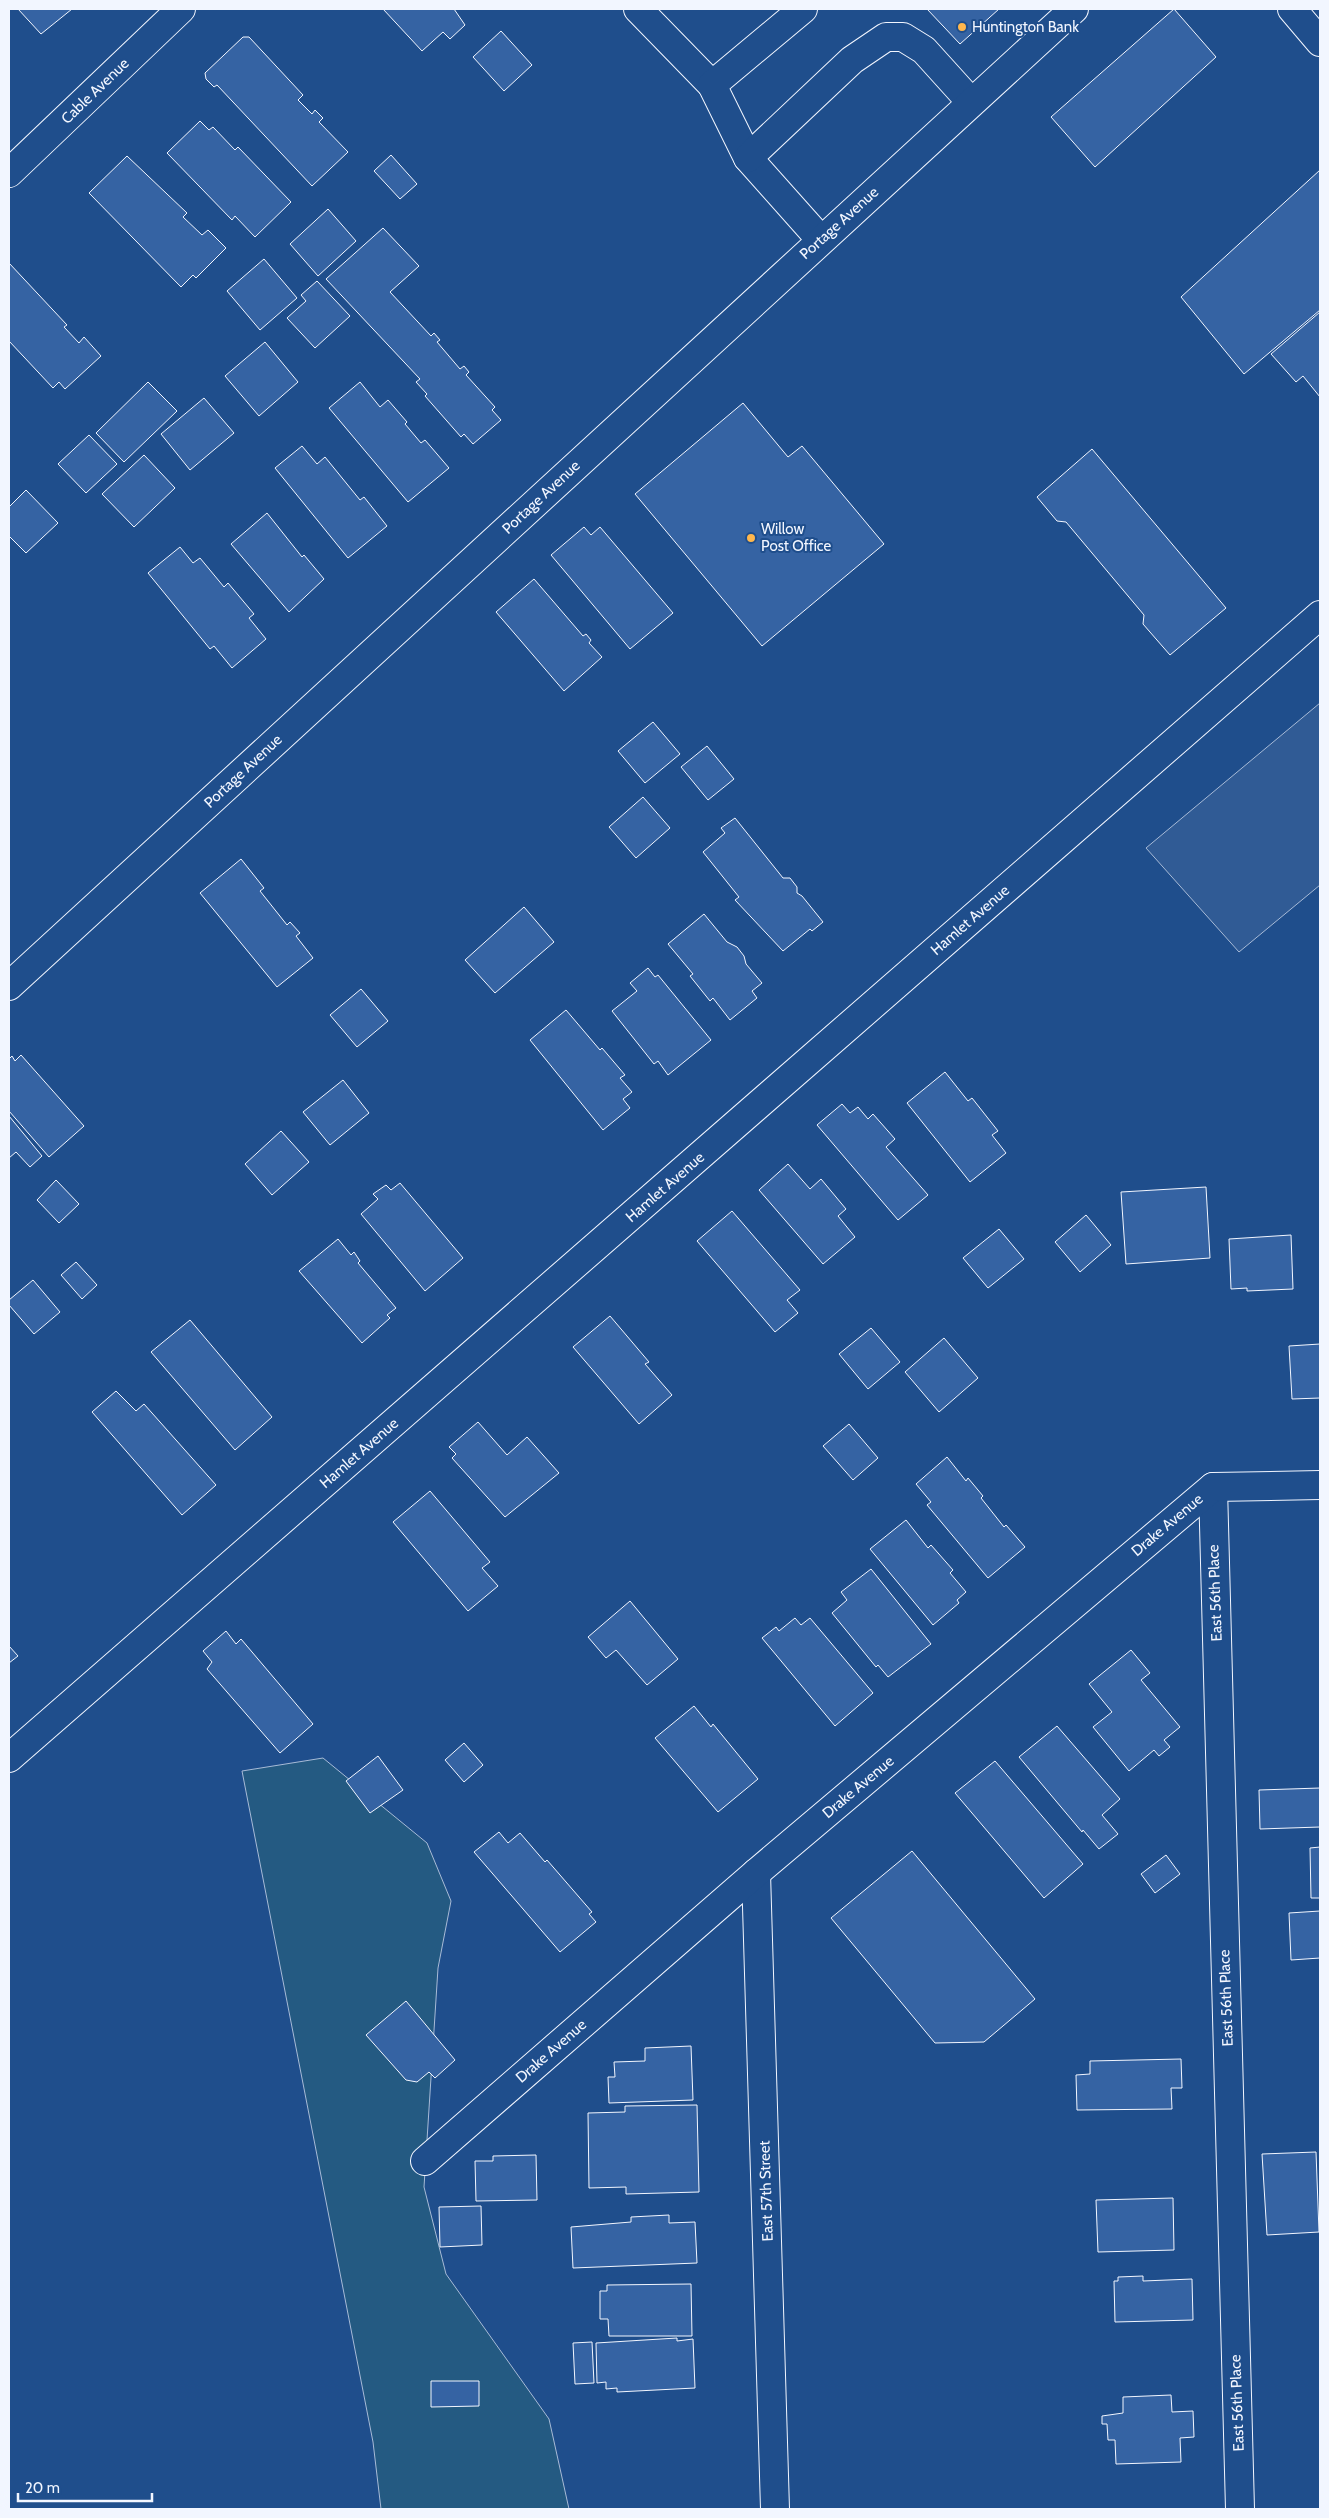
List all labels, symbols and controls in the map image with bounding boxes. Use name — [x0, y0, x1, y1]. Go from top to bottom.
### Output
place label: Huntington Bank — [972, 18, 1079, 36]
marker: Huntington Bank — [956, 21, 968, 33]
street label: Cable Avenue — [58, 54, 133, 128]
street label: Portage Avenue — [796, 183, 882, 263]
street label: Portage Avenue — [498, 456, 584, 538]
place label: Willow Post Office — [761, 520, 832, 555]
marker: Willow Post Office — [745, 532, 757, 544]
street label: Portage Avenue — [200, 730, 286, 812]
street label: Hamlet Avenue — [927, 881, 1013, 959]
street label: Hamlet Avenue — [622, 1148, 708, 1226]
street label: Hamlet Avenue — [316, 1414, 402, 1492]
street label: Drake Avenue — [1128, 1490, 1207, 1560]
street label: East 56th Place — [1204, 1544, 1226, 1642]
street label: Drake Avenue — [819, 1752, 898, 1822]
street label: East 56th Place — [1215, 1949, 1237, 2047]
street label: Drake Avenue — [512, 2015, 590, 2087]
street label: East 57th Street — [755, 2140, 777, 2242]
street label: East 56th Place — [1226, 2354, 1248, 2452]
scale bar — [18, 2470, 151, 2502]
text: 20 m — [25, 2479, 60, 2497]

